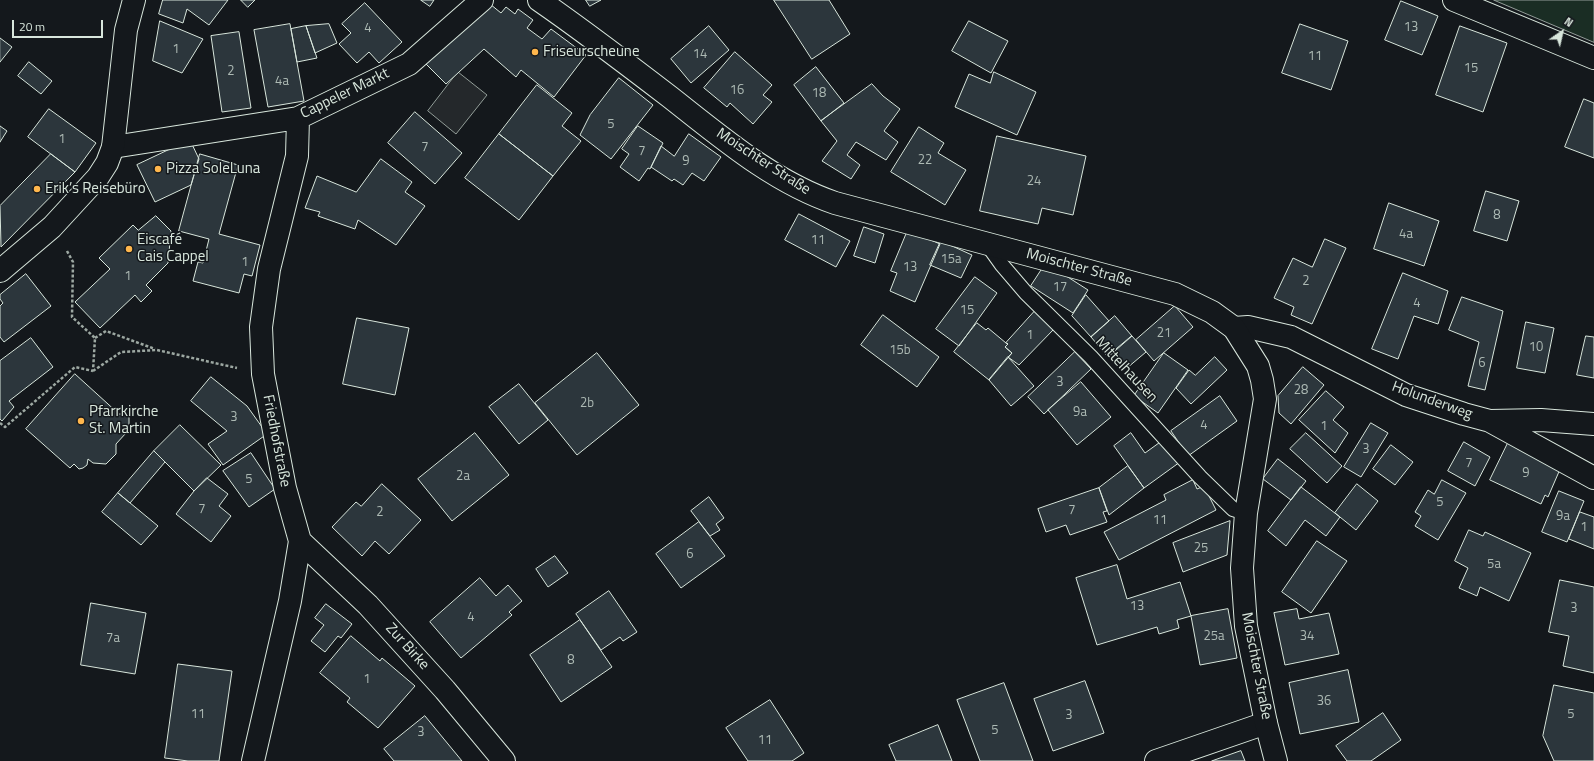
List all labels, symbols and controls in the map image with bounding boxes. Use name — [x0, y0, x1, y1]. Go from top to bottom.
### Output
scale bar — [14, 12, 105, 38]
north arrow — [1542, 12, 1582, 52]
text: N — [1561, 13, 1576, 31]
text: 20 m — [19, 17, 45, 36]
house number: 13 — [1404, 20, 1418, 36]
house number: 4 — [364, 21, 372, 37]
house number: 1 — [172, 42, 180, 58]
place label: Friseurscheune — [543, 43, 639, 61]
marker: Friseurscheune — [530, 47, 540, 57]
house number: 14 — [693, 47, 707, 63]
house number: 11 — [1308, 49, 1322, 65]
house number: 15 — [1464, 61, 1478, 77]
house number: 2 — [227, 64, 235, 80]
street label: Cappeler Markt — [298, 65, 392, 123]
house number: 4a — [275, 74, 289, 90]
house number: 16 — [730, 83, 744, 99]
house number: 18 — [812, 86, 826, 102]
house number: 5 — [607, 117, 615, 133]
street label: Moischter Straße — [713, 125, 813, 199]
house number: 1 — [58, 132, 66, 148]
house number: 7 — [421, 140, 429, 156]
house number: 7 — [638, 144, 646, 160]
house number: 22 — [918, 153, 932, 169]
house number: 9 — [682, 154, 690, 170]
place label: Pizza SoleLuna — [166, 160, 260, 178]
marker: Pizza SoleLuna — [153, 164, 163, 174]
house number: 24 — [1027, 174, 1041, 190]
place label: Erik’s Reisebüro — [45, 180, 146, 198]
marker: Erik’s Reisebüro — [32, 184, 42, 194]
house number: 8 — [1493, 208, 1501, 224]
house number: 4a — [1399, 227, 1413, 243]
place label: Eiscafé Cais Cappel — [137, 231, 209, 266]
house number: 11 — [811, 233, 825, 249]
marker: Eiscafé Cais Cappel — [124, 244, 134, 254]
street label: Moischter Straße — [1024, 245, 1134, 291]
house number: 15a — [940, 252, 962, 268]
house number: 1 — [241, 255, 249, 271]
house number: 13 — [903, 260, 917, 276]
house number: 1 — [124, 269, 132, 285]
house number: 2 — [1302, 274, 1310, 290]
house number: 17 — [1053, 280, 1067, 296]
house number: 4 — [1413, 296, 1421, 312]
house number: 15 — [960, 303, 974, 319]
house number: 21 — [1157, 326, 1171, 342]
house number: 1 — [1026, 328, 1034, 344]
street label: Mittelhausen — [1091, 333, 1161, 407]
house number: 10 — [1529, 340, 1543, 356]
house number: 15b — [889, 343, 911, 359]
house number: 6 — [1478, 356, 1486, 372]
house number: 3 — [1056, 375, 1064, 391]
street label: Holunderweg — [1389, 378, 1475, 424]
house number: 28 — [1294, 383, 1308, 399]
street label: Friedhofstraße — [258, 393, 294, 489]
house number: 2b — [580, 396, 594, 412]
place label: Pfarrkirche St. Martin — [89, 403, 158, 438]
house number: 9a — [1073, 405, 1087, 421]
house number: 3 — [230, 410, 238, 426]
marker: Pfarrkirche St. Martin — [76, 416, 86, 426]
house number: 4 — [1200, 418, 1208, 434]
house number: 1 — [1320, 419, 1328, 435]
house number: 3 — [1362, 442, 1370, 458]
house number: 7 — [1465, 456, 1473, 472]
house number: 9 — [1522, 466, 1530, 482]
house number: 2a — [456, 469, 470, 485]
house number: 5 — [245, 472, 253, 488]
house number: 5 — [1436, 495, 1444, 511]
house number: 7 — [198, 502, 206, 518]
house number: 7 — [1068, 503, 1076, 519]
house number: 2 — [376, 505, 384, 521]
house number: 9a — [1556, 509, 1570, 525]
house number: 11 — [1153, 513, 1167, 529]
house number: 1 — [1580, 520, 1588, 536]
house number: 25 — [1194, 541, 1208, 557]
house number: 6 — [686, 547, 694, 563]
house number: 5a — [1487, 557, 1501, 573]
house number: 13 — [1130, 599, 1144, 615]
house number: 3 — [1570, 601, 1578, 617]
house number: 4 — [467, 610, 475, 626]
street label: Moischter Straße — [1237, 611, 1275, 721]
street label: Zur Birke — [381, 620, 433, 674]
house number: 25a — [1203, 629, 1225, 645]
house number: 34 — [1300, 629, 1314, 645]
house number: 7a — [106, 631, 120, 647]
house number: 8 — [567, 653, 575, 669]
house number: 1 — [363, 672, 371, 688]
house number: 36 — [1317, 694, 1331, 710]
house number: 11 — [191, 707, 205, 723]
house number: 5 — [1567, 707, 1575, 723]
house number: 3 — [1065, 708, 1073, 724]
house number: 5 — [991, 723, 999, 739]
house number: 3 — [417, 725, 425, 741]
house number: 11 — [758, 733, 772, 749]

